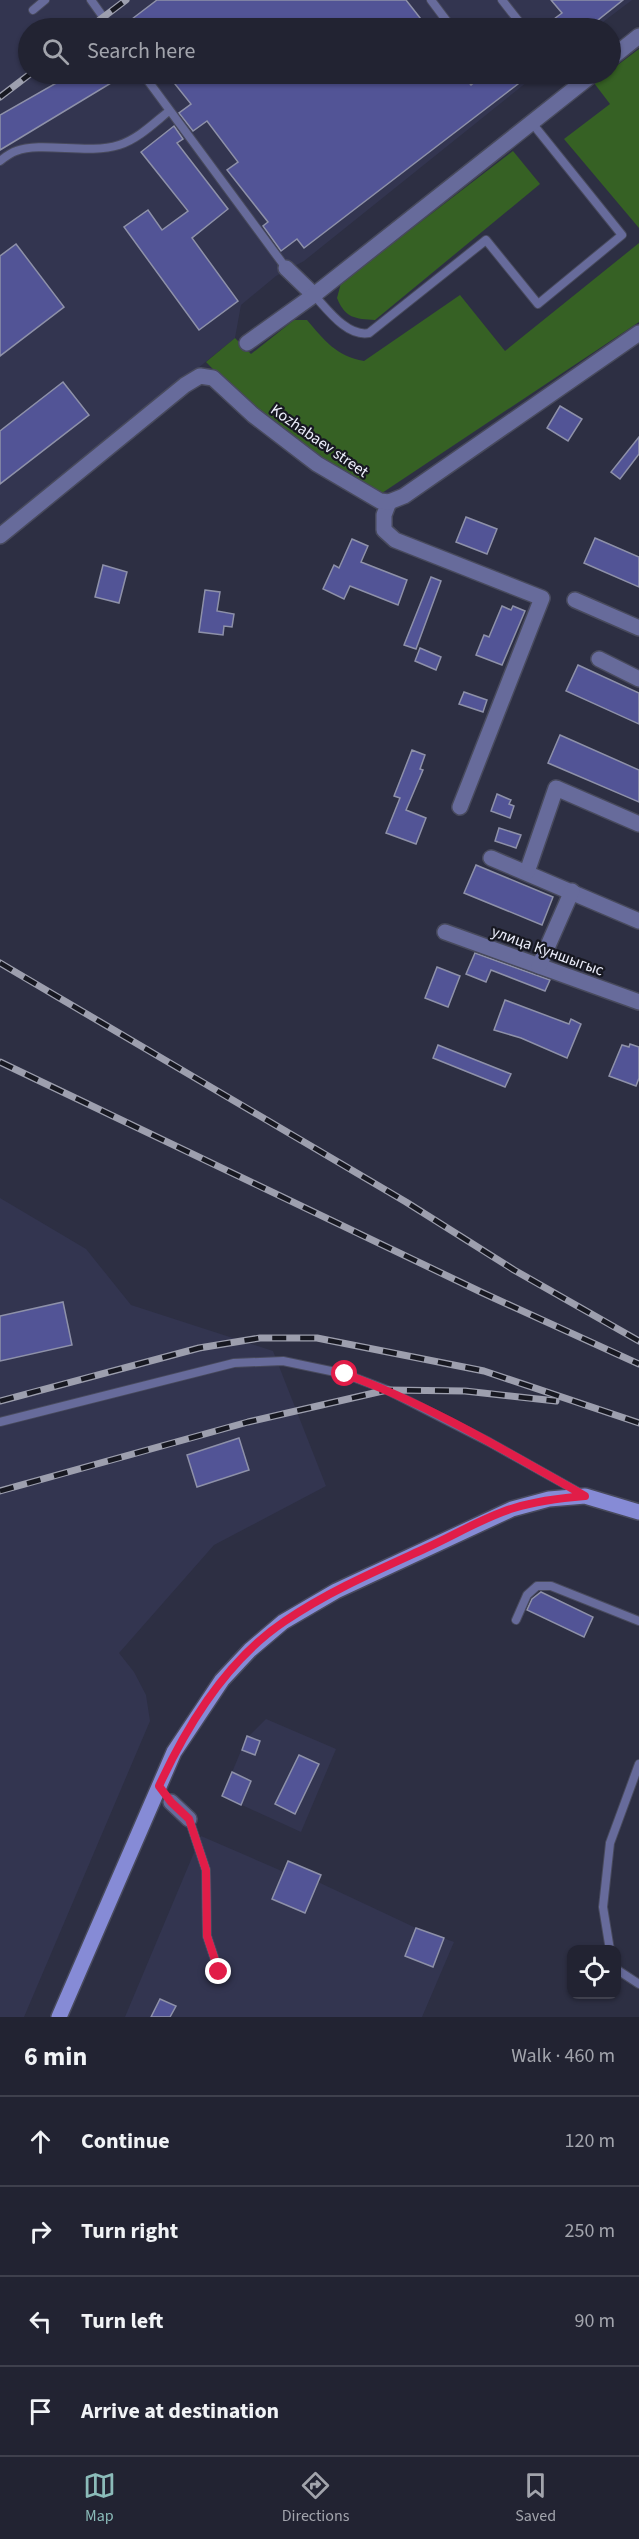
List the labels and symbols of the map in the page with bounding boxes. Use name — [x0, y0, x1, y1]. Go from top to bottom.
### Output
street label: Kozhabaev street — [266, 399, 373, 483]
street label: улица Куншыгыс — [488, 920, 607, 981]
route start — [331, 1360, 357, 1386]
route end — [205, 1958, 231, 1984]

